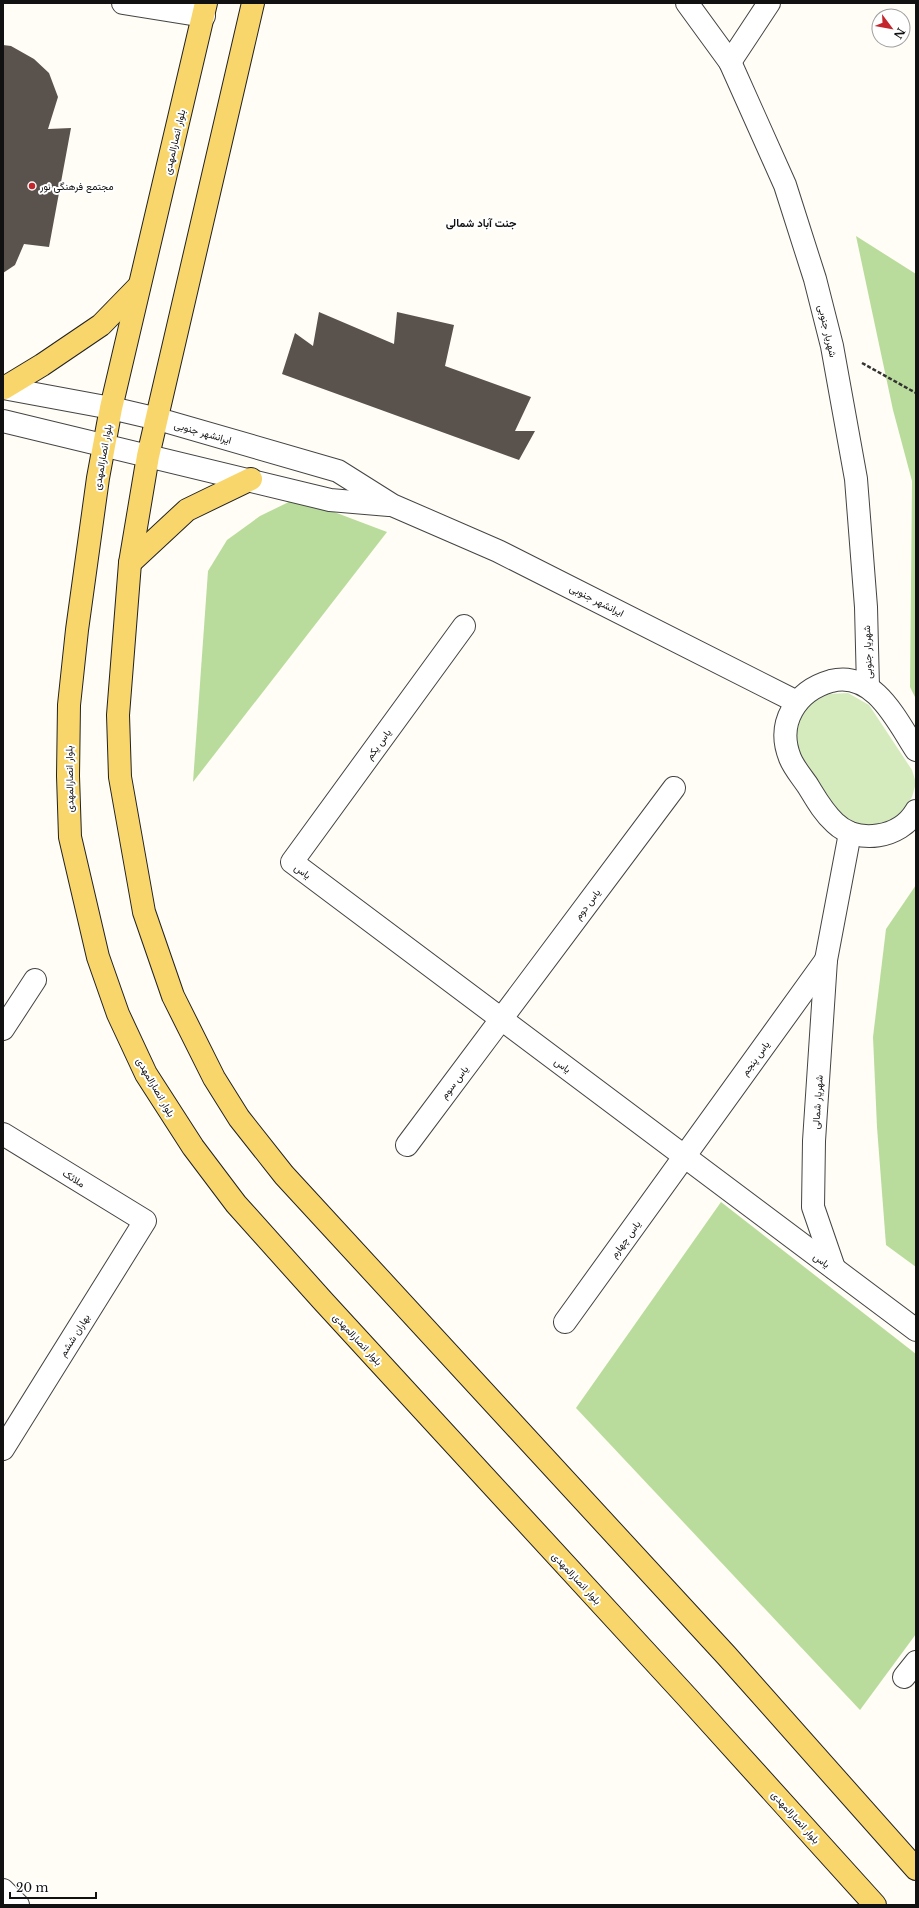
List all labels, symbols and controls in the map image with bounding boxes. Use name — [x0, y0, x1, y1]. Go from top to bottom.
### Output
north arrow — [871, 8, 911, 48]
text: N — [890, 25, 908, 42]
street label: بلوار انصارالمهدی — [161, 108, 188, 176]
place label: مجتمع فرهنگی نور — [39, 180, 114, 193]
marker: مجتمع فرهنگی نور — [27, 181, 37, 191]
district label: جنت‌ آباد شمالی — [446, 216, 517, 230]
street label: شهریار جنوبی — [815, 304, 840, 359]
street label: ایرانشهر جنوبی — [173, 418, 233, 447]
street label: بلوار انصارالمهدی — [90, 423, 115, 491]
street label: ایرانشهر جنوبی — [567, 581, 626, 620]
street label: شهریار جنوبی — [860, 625, 875, 679]
street label: یاس یکم — [363, 726, 394, 762]
street label: بلوار انصارالمهدی — [62, 746, 77, 812]
street label: یاس — [292, 861, 314, 882]
street label: یاس دوم — [571, 886, 603, 922]
street label: یاس پنجم — [738, 1038, 773, 1079]
street label: بلوار انصارالمهدی — [133, 1055, 178, 1119]
street label: یاس — [552, 1055, 574, 1076]
street label: یاس سوم — [438, 1063, 471, 1102]
street label: شهریار شمالی — [809, 1074, 826, 1130]
street label: ملائک — [60, 1167, 87, 1190]
street label: یاس چهارم — [607, 1218, 644, 1261]
street label: یاس — [811, 1250, 833, 1271]
street label: بهاران ششم — [56, 1311, 93, 1359]
street label: بلوار انصارالمهدی — [330, 1311, 385, 1368]
street label: بلوار انصارالمهدی — [549, 1550, 604, 1607]
street label: بلوار انصارالمهدی — [769, 1788, 823, 1846]
scale bar — [10, 1874, 96, 1900]
text: 20 m — [16, 1880, 48, 1895]

